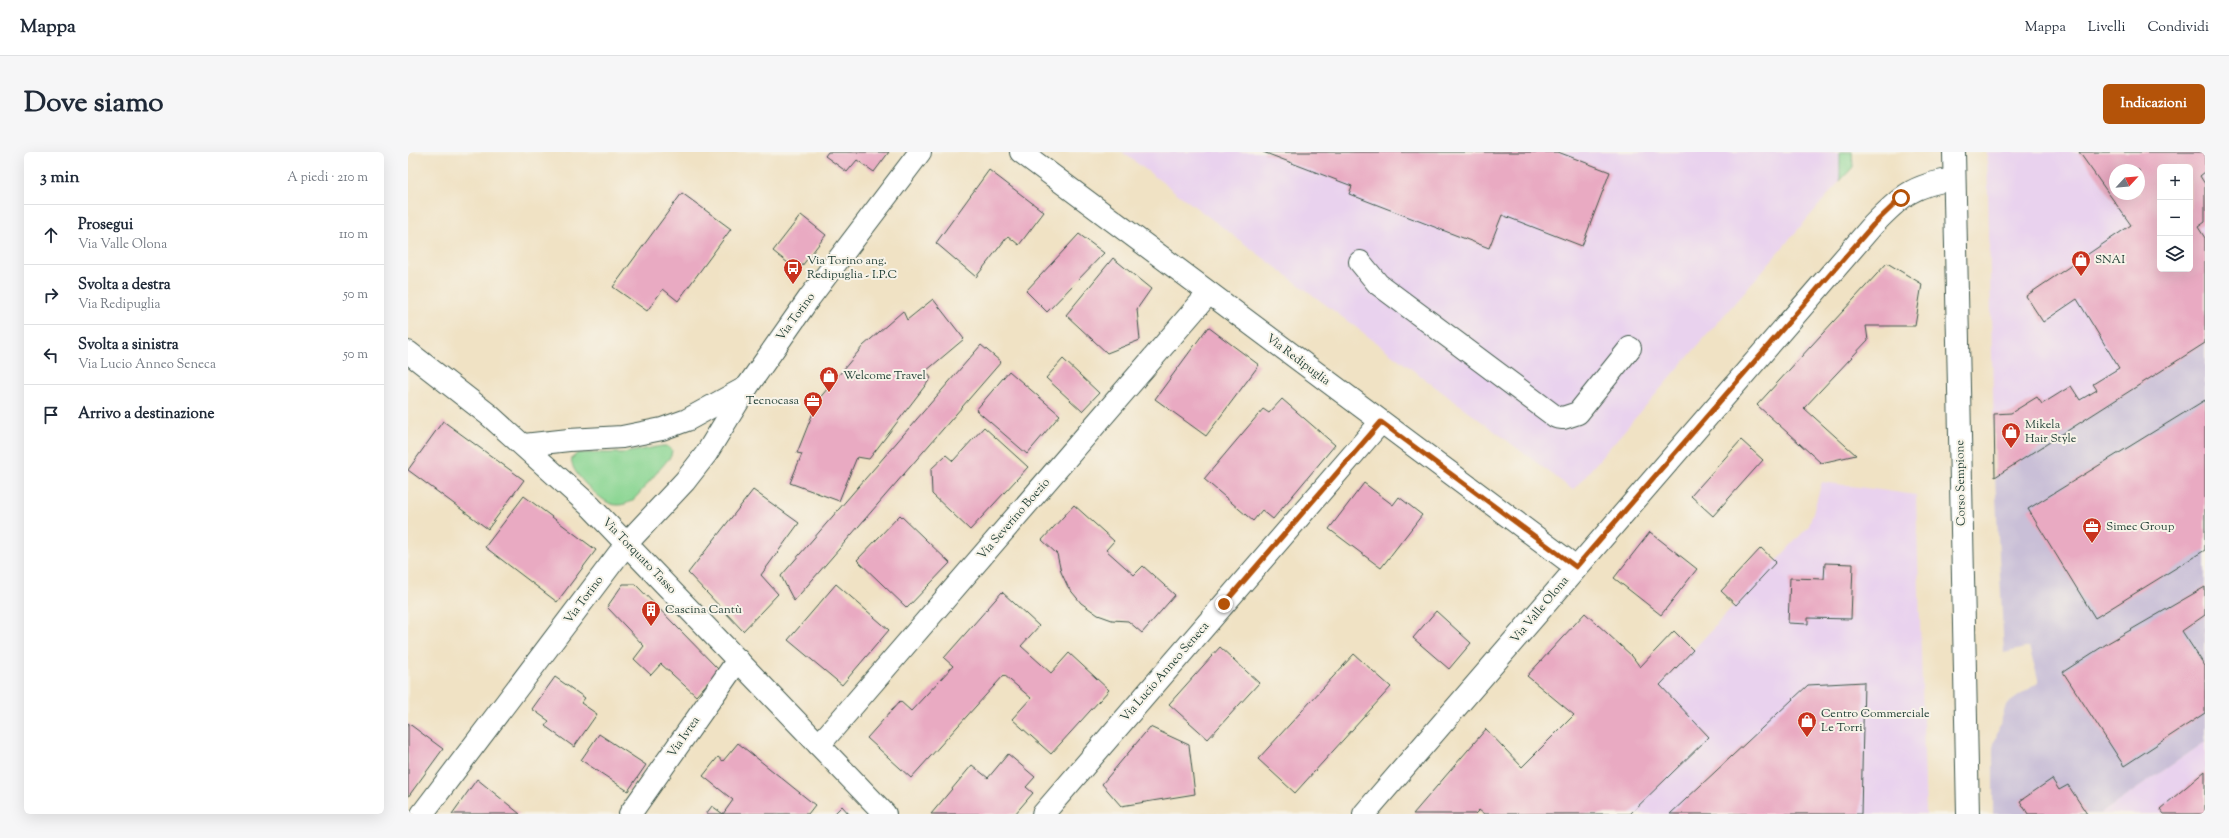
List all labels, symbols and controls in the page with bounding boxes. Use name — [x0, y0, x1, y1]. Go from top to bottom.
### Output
text: Mappa — [20, 14, 76, 41]
text: Mappa — [2025, 18, 2066, 38]
text: Livelli — [2088, 18, 2125, 38]
text: Condividi — [2147, 18, 2209, 38]
text: Dove siamo — [24, 84, 164, 124]
button: Indicazioni — [2103, 84, 2205, 124]
north arrow — [2109, 164, 2145, 200]
map controls — [2157, 164, 2193, 272]
button: + — [2157, 164, 2193, 200]
text: 3 min — [40, 166, 79, 190]
text: A piedi · 210 m — [287, 169, 368, 187]
route start — [1892, 189, 1910, 207]
button: − — [2157, 200, 2193, 236]
text: Prosegui — [78, 215, 133, 236]
icon: ahead — [40, 224, 62, 246]
text: 110 m — [339, 226, 368, 244]
text: Via Valle Olona — [78, 236, 167, 254]
button: layers — [2157, 236, 2193, 272]
shop icon: SNAI — [2070, 249, 2092, 277]
place label: SNAI — [2095, 251, 2125, 269]
place label: Via Torino ang. Redipuglia - I.P.C — [807, 252, 897, 284]
bus stop icon: Via Torino ang. Redipuglia - I.P.C — [782, 257, 804, 285]
text: Svolta a destra — [78, 275, 171, 296]
icon: right — [40, 284, 62, 306]
text: 50 m — [343, 286, 368, 304]
street label: Via Torino — [772, 289, 820, 345]
text: Via Redipuglia — [78, 296, 161, 314]
street label: Via Redipuglia — [1262, 330, 1334, 390]
text: Svolta a sinistra — [78, 335, 179, 356]
icon: left — [40, 344, 62, 366]
text: 50 m — [343, 346, 368, 364]
text: Via Lucio Anneo Seneca — [78, 356, 216, 374]
shop icon: Welcome Travel — [818, 365, 840, 393]
place label: Welcome Travel — [843, 367, 927, 385]
office icon: Tecnocasa — [802, 390, 824, 418]
place label: Tecnocasa — [746, 392, 799, 410]
icon: arrive — [40, 404, 62, 426]
text: Arrivo a destinazione — [78, 404, 214, 425]
place label: Mikela Hair Style — [2025, 416, 2077, 448]
shop icon: Mikela Hair Style — [2000, 421, 2022, 449]
street label: Corso Sempione — [1951, 439, 1971, 526]
street label: Via Severino Boezio — [974, 474, 1055, 564]
street label: Via Torquato Tasso — [598, 514, 680, 599]
office icon: Simec Group — [2081, 516, 2103, 544]
place label: Simec Group — [2106, 518, 2175, 536]
street label: Via Torino — [560, 572, 608, 628]
street label: Via Valle Olona — [1507, 572, 1574, 647]
route end — [1215, 595, 1233, 613]
building icon: Cascina Cantù — [640, 599, 662, 627]
place label: Cascina Cantù — [665, 601, 742, 619]
street label: Via Lucio Anneo Seneca — [1116, 618, 1214, 726]
place label: Centro Commerciale Le Torri — [1821, 705, 1930, 737]
shop icon: Centro Commerciale Le Torri — [1796, 710, 1818, 738]
street label: Via Ivrea — [663, 712, 705, 761]

